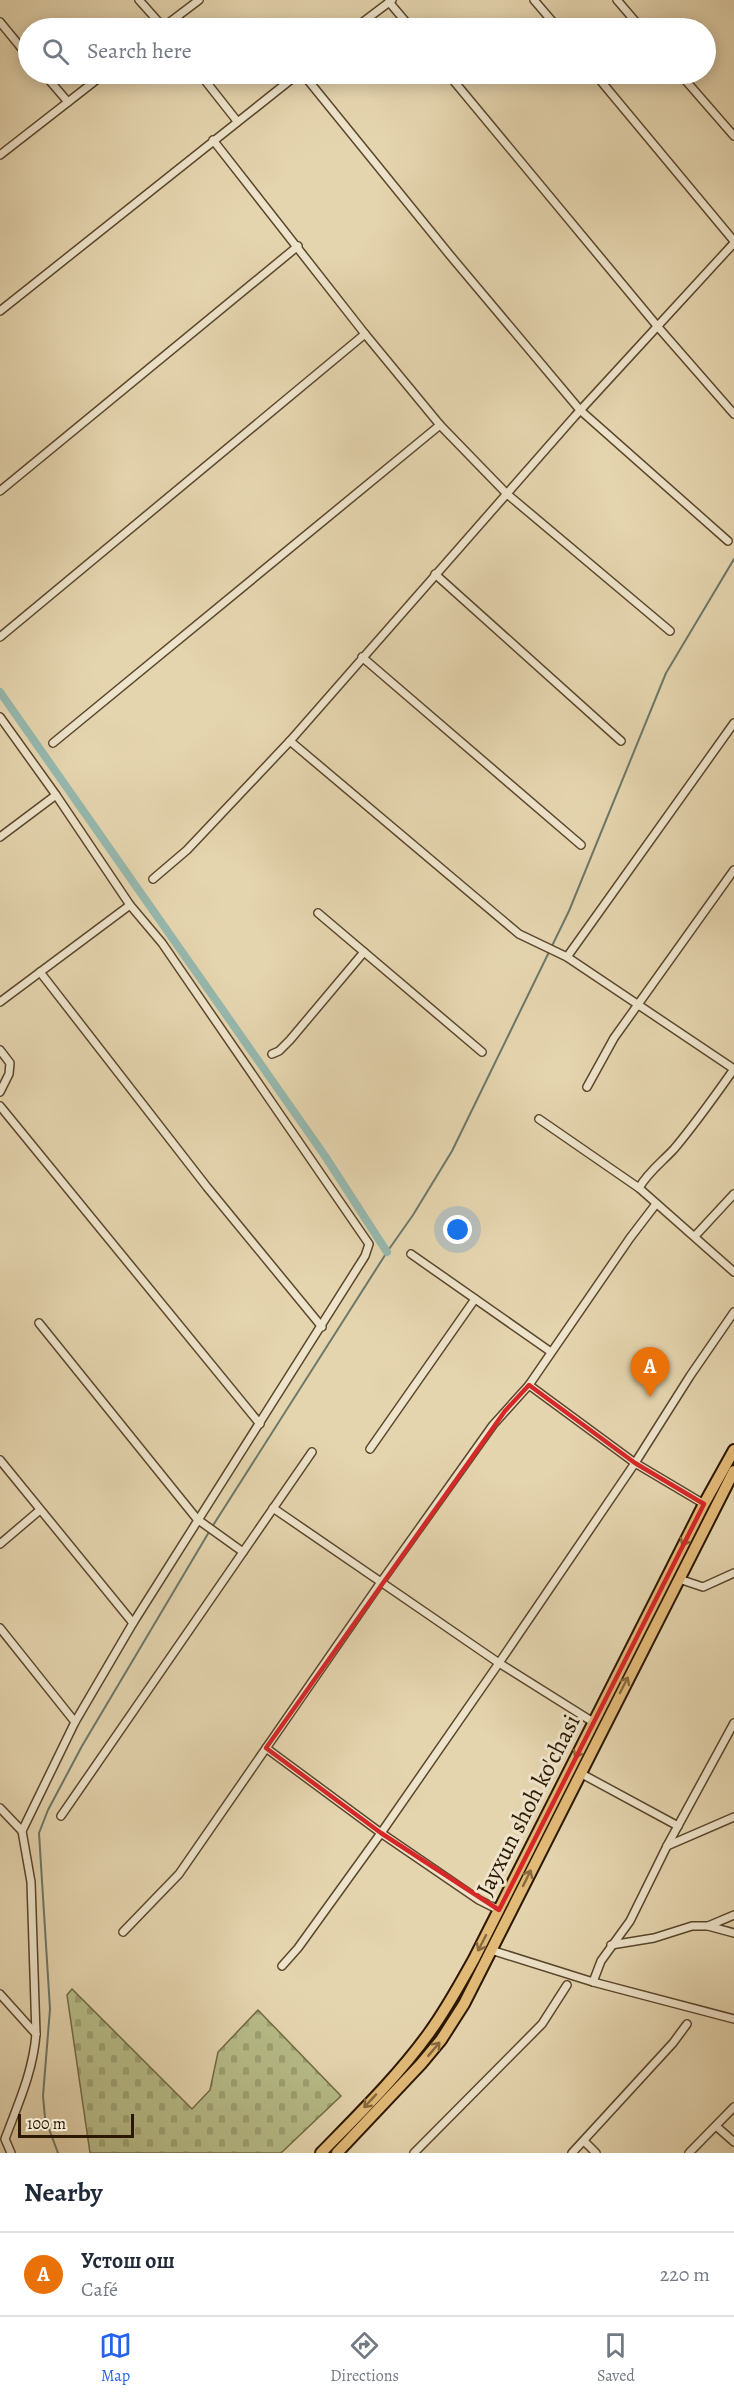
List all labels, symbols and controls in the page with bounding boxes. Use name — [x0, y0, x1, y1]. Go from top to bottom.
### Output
search box — [18, 18, 716, 84]
icon: search — [39, 35, 72, 68]
text: Search here — [87, 36, 192, 66]
your location — [443, 1215, 472, 1244]
pin: A — [630, 1348, 670, 1397]
one-way arrow — [680, 1529, 691, 1547]
one-way arrow — [619, 1676, 630, 1694]
street label: Jayxun shoh ko'chasi — [468, 1709, 588, 1901]
one-way arrow — [573, 1741, 585, 1759]
one-way arrow — [522, 1869, 533, 1887]
one-way arrow — [476, 1934, 488, 1952]
one-way arrow — [427, 2042, 441, 2057]
one-way arrow — [363, 2093, 377, 2108]
scale bar — [18, 2111, 134, 2138]
text: 100 m — [27, 2113, 66, 2135]
text: Nearby — [24, 2175, 103, 2210]
text: Устош ош — [81, 2246, 175, 2276]
text: A — [37, 2261, 50, 2288]
text: 220 m — [660, 2261, 710, 2288]
text: Café — [81, 2276, 118, 2303]
tab: Map — [99, 2329, 132, 2387]
tab: Directions — [330, 2329, 399, 2387]
tab: Saved — [597, 2329, 635, 2387]

